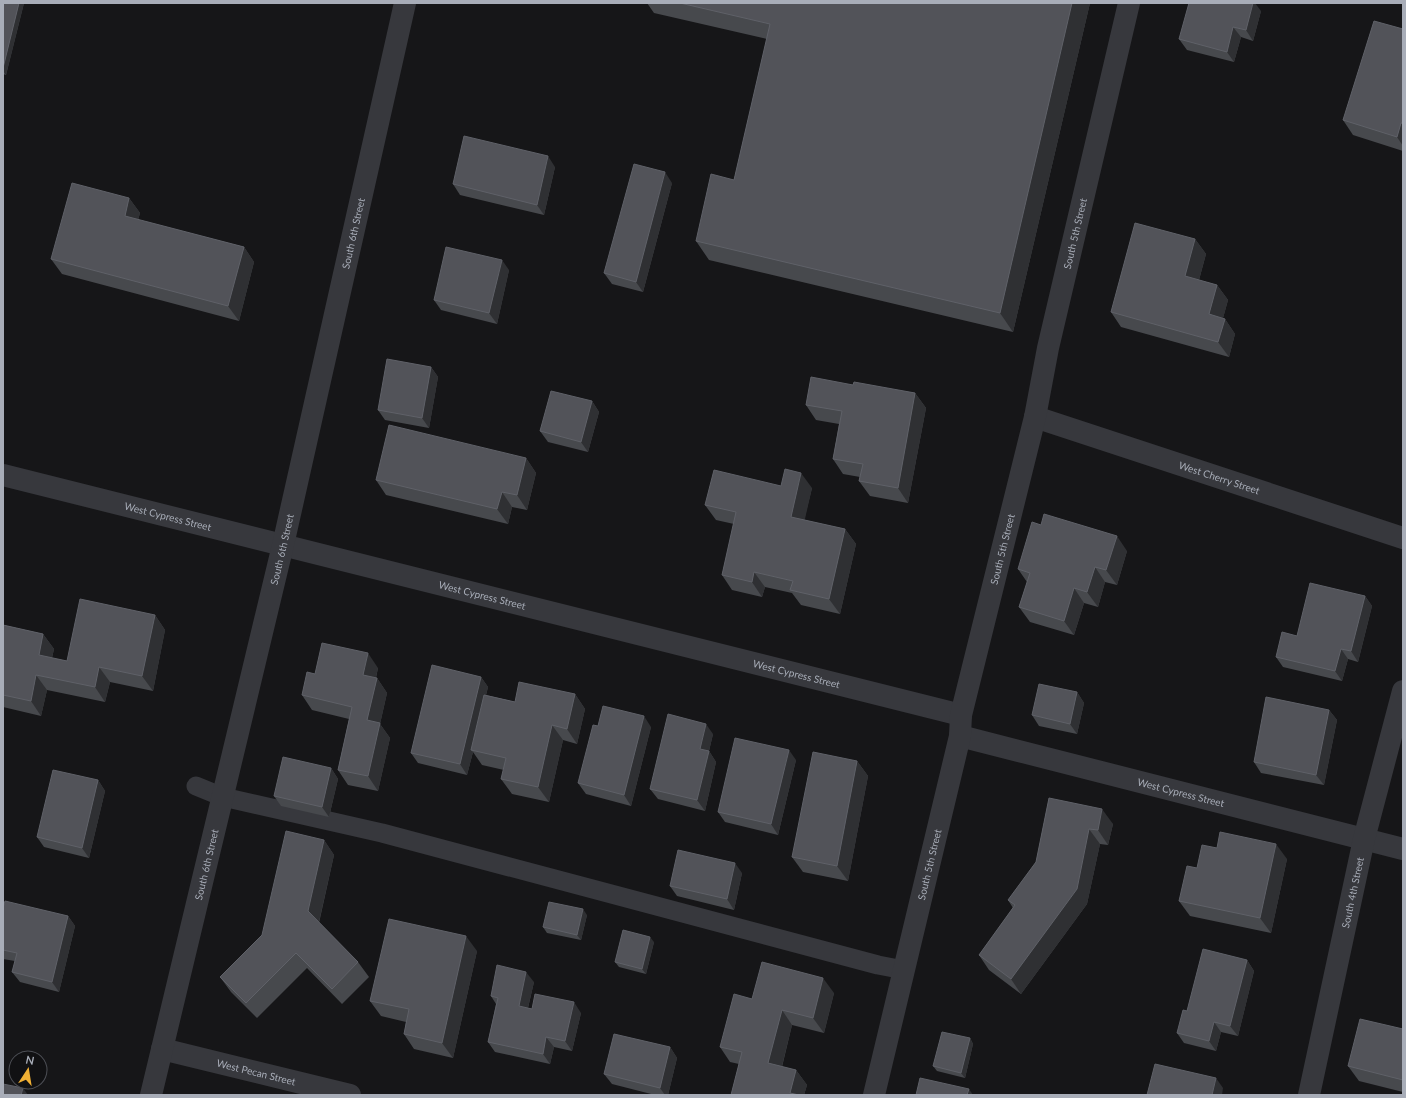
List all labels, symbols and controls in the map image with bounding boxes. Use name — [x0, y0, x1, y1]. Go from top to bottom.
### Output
street label: South 6th Street — [339, 196, 367, 270]
street label: South 5th Street — [1061, 197, 1089, 270]
street label: West Cherry Street — [1177, 459, 1262, 497]
street label: West Cypress Street — [123, 500, 213, 533]
street label: South 5th Street — [988, 512, 1017, 586]
street label: South 6th Street — [268, 513, 296, 586]
street label: West Cypress Street — [437, 578, 527, 612]
street label: West Cypress Street — [752, 657, 842, 691]
street label: West Cypress Street — [1136, 776, 1226, 809]
street label: South 6th Street — [192, 828, 221, 901]
street label: South 5th Street — [915, 828, 944, 901]
street label: South 4th Street — [1339, 856, 1366, 929]
north arrow — [8, 1050, 48, 1090]
text: N — [25, 1052, 36, 1067]
street label: West Pecan Street — [216, 1057, 297, 1088]

